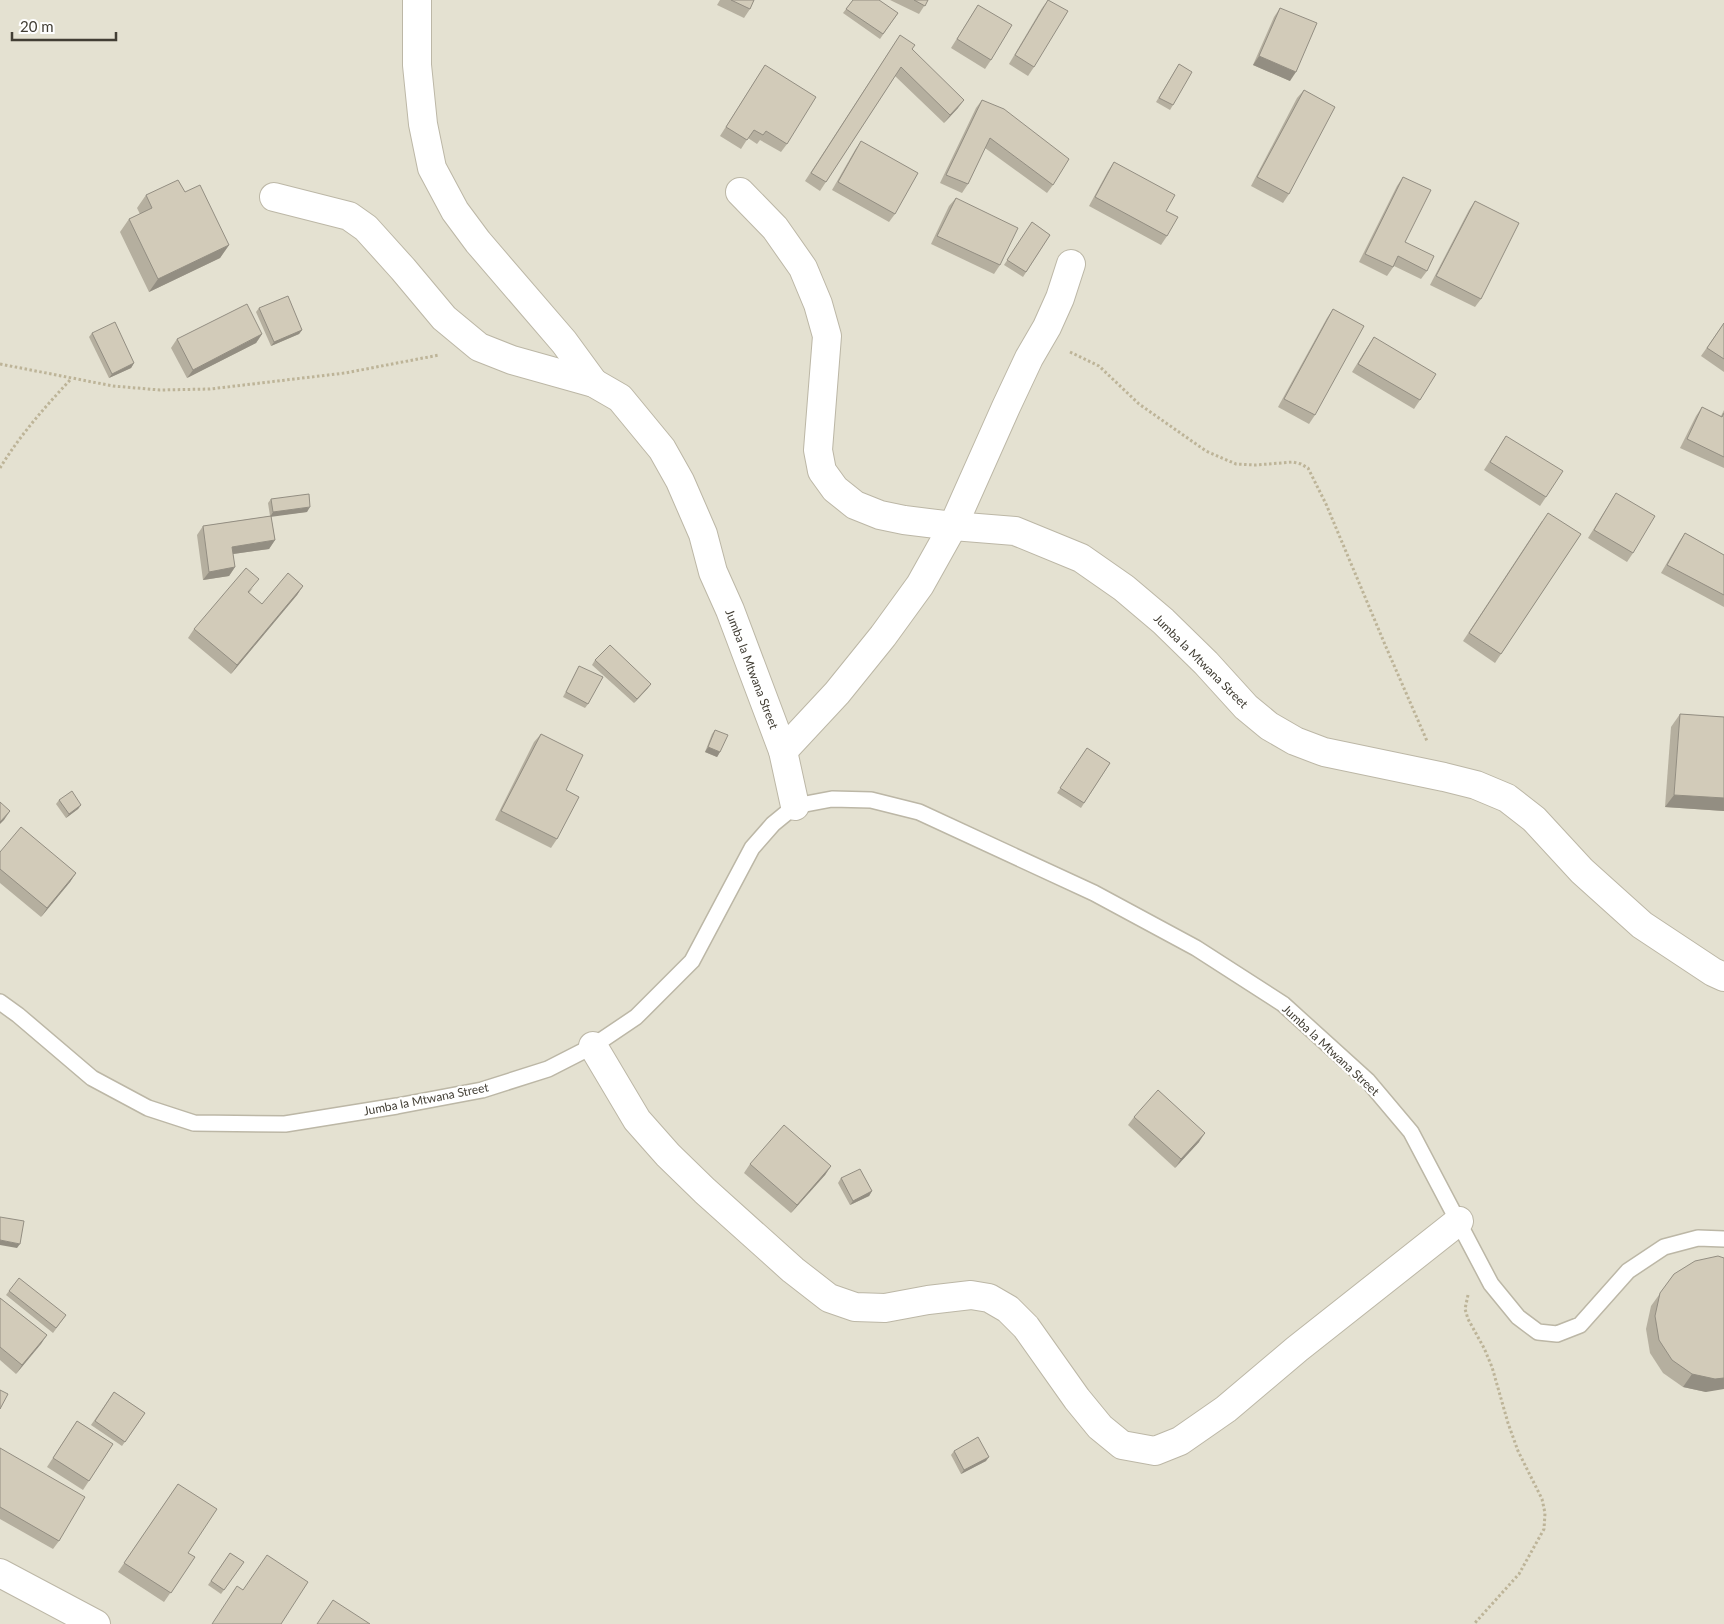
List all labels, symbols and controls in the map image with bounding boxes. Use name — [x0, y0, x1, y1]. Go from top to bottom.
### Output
scale bar — [12, 10, 116, 42]
text: 20 m — [20, 17, 54, 35]
street label: Jumba la Mtwana Street — [722, 607, 782, 732]
street label: Jumba la Mtwana Street — [1151, 611, 1252, 712]
street label: Jumba la Mtwana Street — [1279, 1001, 1383, 1099]
street label: Jumba la Mtwana Street — [362, 1079, 490, 1118]

